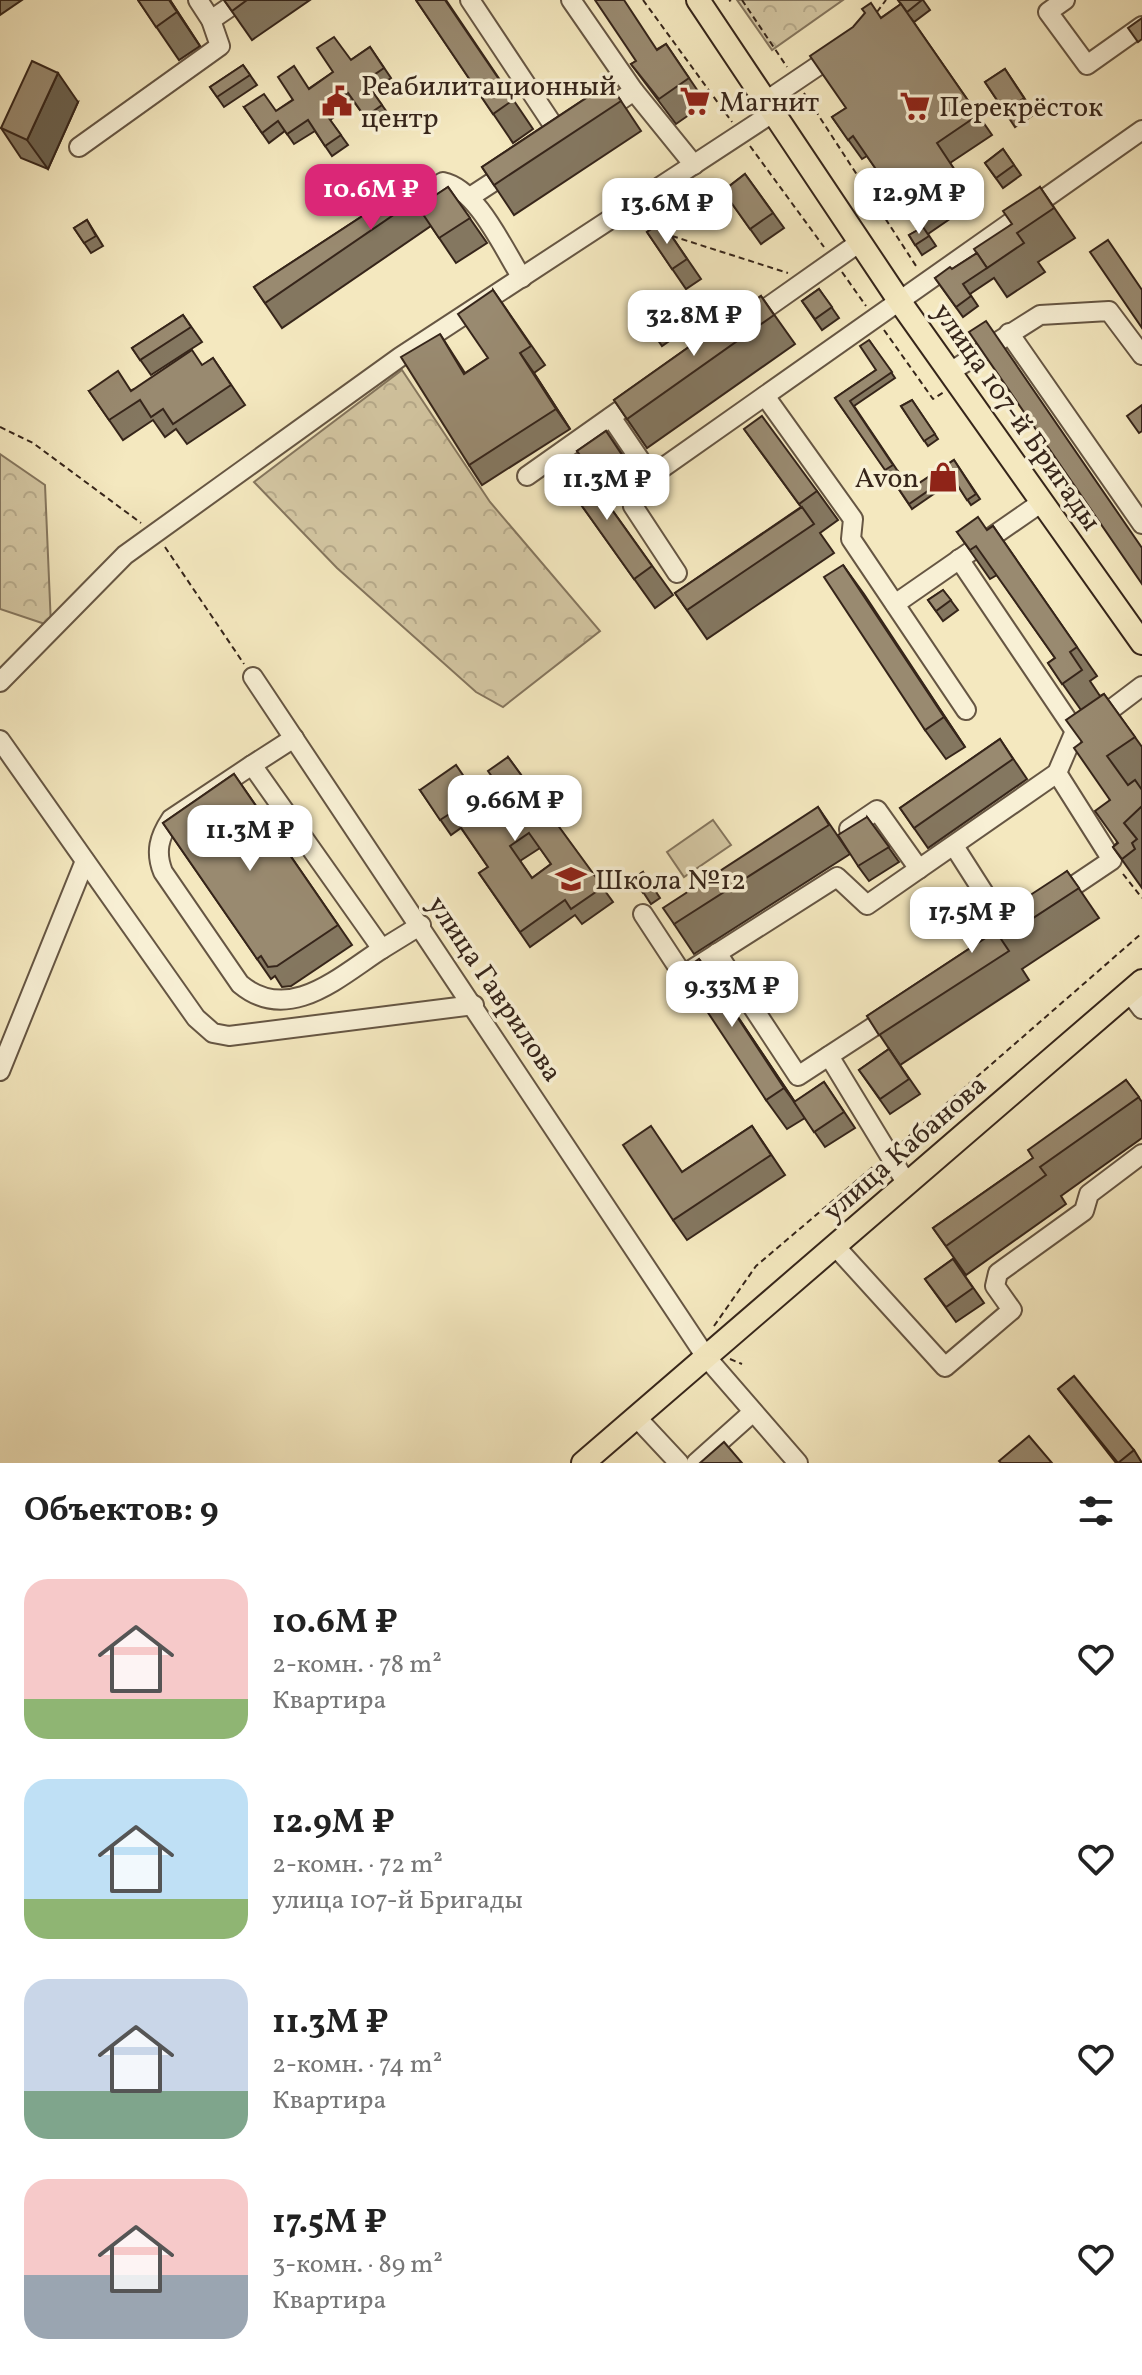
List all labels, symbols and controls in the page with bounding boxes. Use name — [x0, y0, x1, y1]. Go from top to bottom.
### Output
place label: Реабилитационный центр — [361, 68, 616, 139]
public building icon: Реабилитационный центр — [320, 84, 354, 118]
supermarket icon: Магнит — [678, 84, 712, 118]
place label: Магнит — [719, 84, 819, 123]
supermarket icon: Перекрёсток — [898, 89, 932, 123]
place label: Перекрёсток — [939, 89, 1103, 128]
pin: 10.6M ₽ — [297, 164, 445, 232]
pin: 12.9M ₽ — [845, 168, 993, 236]
text: 10.6M ₽ — [323, 172, 419, 208]
text: 12.9M ₽ — [872, 176, 966, 212]
pin: 13.6M ₽ — [593, 178, 741, 246]
text: 13.6M ₽ — [620, 186, 714, 222]
pin: 32.8M ₽ — [620, 290, 768, 358]
street label: улица 107-й Бригады — [922, 296, 1109, 539]
text: 32.8M ₽ — [646, 298, 742, 334]
pin: 11.3M ₽ — [533, 454, 681, 522]
place label: Avon — [855, 460, 919, 499]
shop icon: Avon — [926, 460, 960, 494]
text: 11.3M ₽ — [562, 462, 652, 498]
pin: 9.66M ₽ — [441, 775, 589, 843]
text: 9.66M ₽ — [466, 783, 564, 819]
pin: 11.3M ₽ — [176, 805, 324, 873]
text: 11.3M ₽ — [205, 813, 295, 849]
school or university icon: Школа №12 — [554, 862, 588, 896]
place label: Школа №12 — [595, 862, 746, 901]
pin: 17.5M ₽ — [898, 887, 1046, 955]
street label: улица Гаврилова — [417, 888, 571, 1090]
text: 17.5M ₽ — [928, 895, 1016, 931]
pin: 9.33M ₽ — [658, 961, 806, 1029]
text: 9.33M ₽ — [684, 969, 780, 1005]
street label: улица Кабанова — [815, 1067, 996, 1231]
text: Объектов: 9 — [24, 1488, 219, 1535]
icon: filters — [1074, 1489, 1118, 1533]
text: 10.6M ₽ — [272, 1600, 398, 1647]
icon: home — [88, 1611, 184, 1707]
icon: heart — [1074, 1637, 1118, 1681]
text: 2-комн. · 78 m² — [272, 1647, 442, 1683]
text: Квартира — [272, 1683, 386, 1719]
text: 12.9M ₽ — [272, 1800, 395, 1847]
icon: home — [88, 1811, 184, 1907]
icon: heart — [1074, 1837, 1118, 1881]
text: 2-комн. · 72 m² — [272, 1847, 443, 1883]
text: улица 107-й Бригады — [272, 1883, 523, 1919]
text: 11.3M ₽ — [272, 2000, 389, 2047]
icon: home — [88, 2011, 184, 2107]
icon: heart — [1074, 2037, 1118, 2081]
text: 2-комн. · 74 m² — [272, 2047, 442, 2083]
text: Квартира — [272, 2083, 386, 2119]
text: 17.5M ₽ — [272, 2200, 387, 2247]
icon: home — [88, 2211, 184, 2307]
icon: heart — [1074, 2237, 1118, 2281]
text: 3-комн. · 89 m² — [272, 2247, 443, 2283]
text: Квартира — [272, 2283, 386, 2319]

